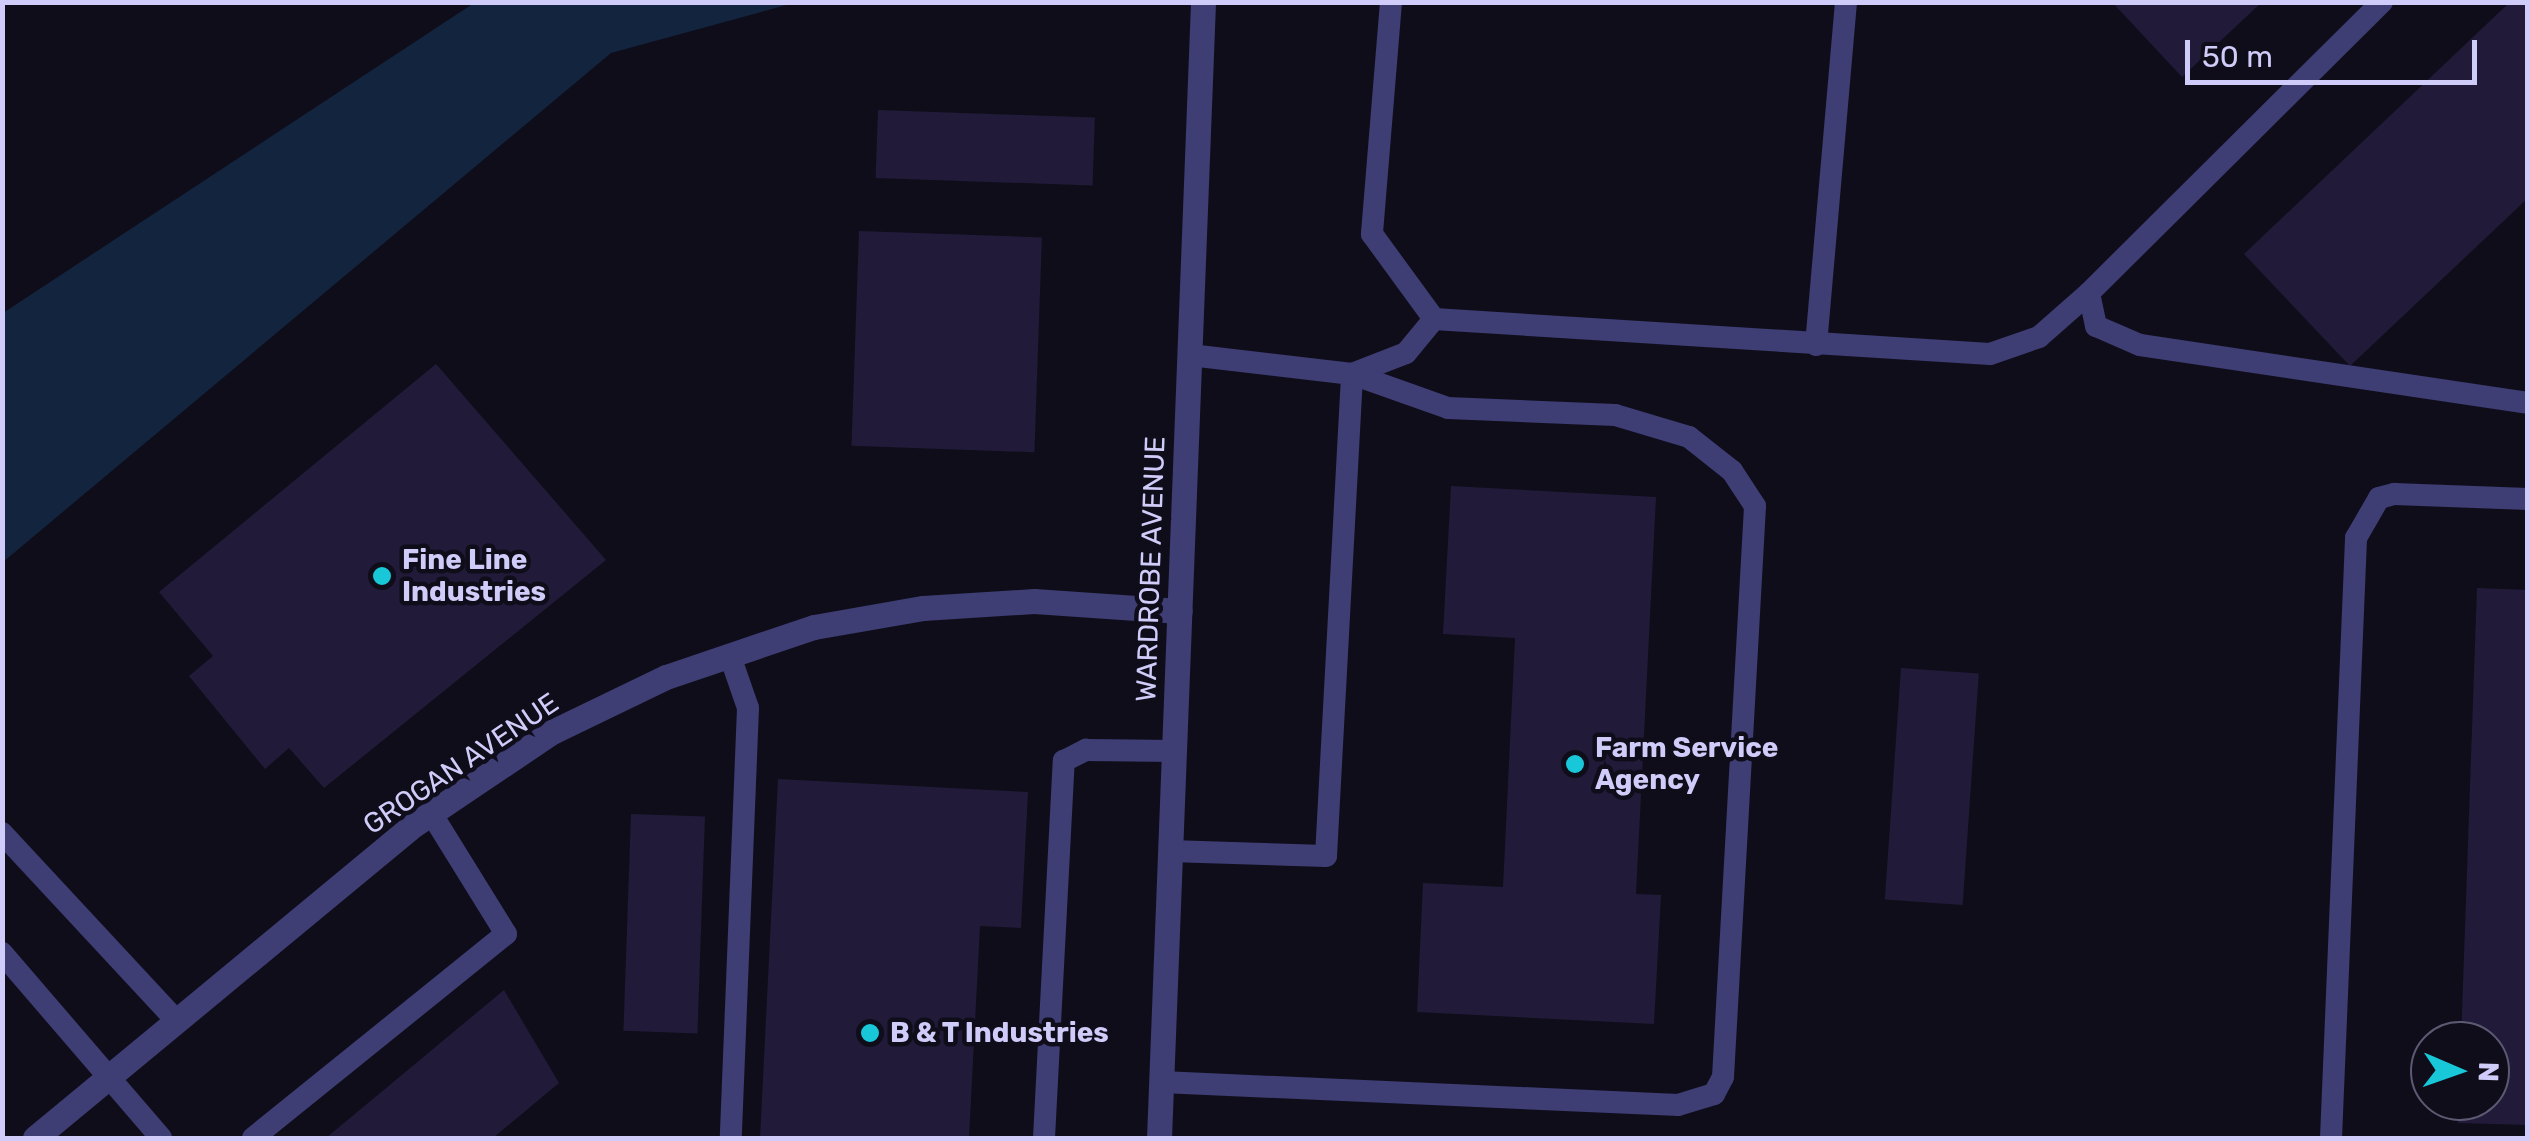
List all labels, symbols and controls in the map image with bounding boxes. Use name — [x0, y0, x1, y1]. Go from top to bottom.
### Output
scale bar — [2190, 20, 2482, 82]
text: 50 m — [2202, 39, 2273, 75]
street label: WARDROBE AVENUE — [1130, 435, 1172, 703]
place label: Fine Line Industries — [402, 543, 546, 609]
marker: Fine Line Industries — [371, 565, 393, 587]
street label: GROGAN AVENUE — [357, 686, 565, 842]
place label: Farm Service Agency — [1595, 731, 1778, 797]
marker: Farm Service Agency — [1564, 753, 1586, 775]
place label: B & T Industries — [890, 1016, 1110, 1050]
north arrow — [2410, 1021, 2510, 1121]
marker: B & T Industries — [859, 1022, 881, 1044]
text: N — [2472, 1061, 2505, 1083]

